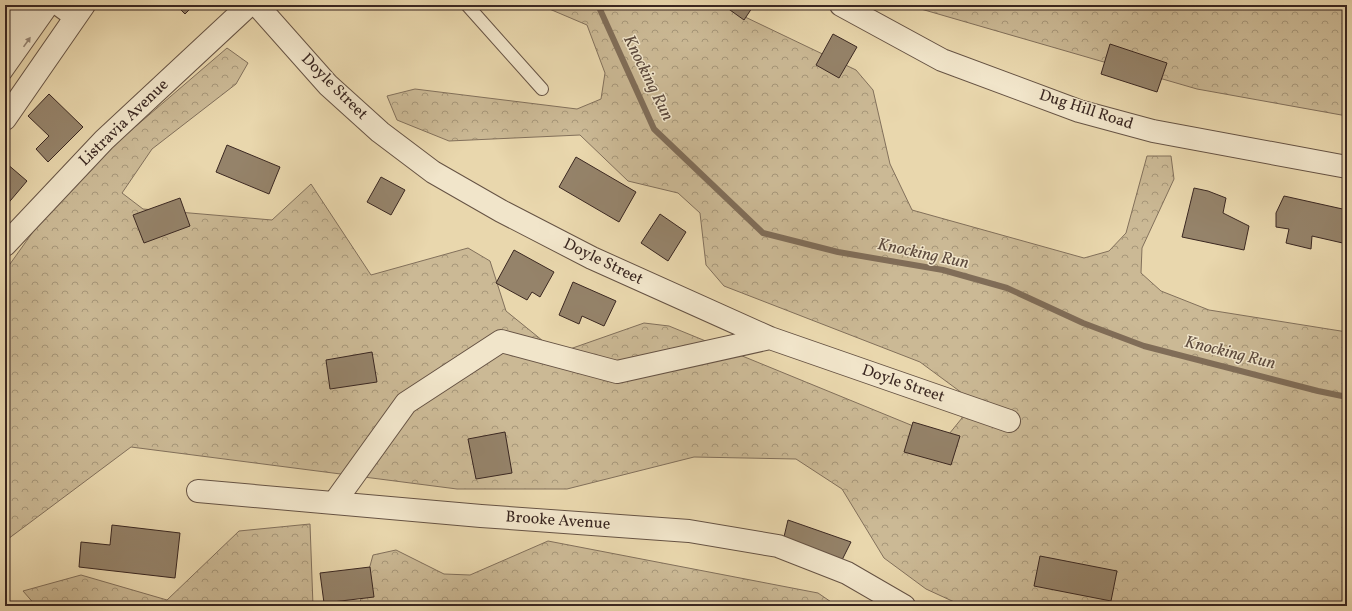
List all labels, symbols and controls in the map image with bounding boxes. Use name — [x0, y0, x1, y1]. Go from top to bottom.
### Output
water label: Knocking Run — [617, 31, 679, 125]
one-way arrow — [23, 37, 31, 48]
street label: Doyle Street — [296, 49, 373, 126]
street label: Listravia Avenue — [74, 74, 174, 172]
street label: Dug Hill Road — [1036, 84, 1136, 136]
street label: Doyle Street — [559, 233, 647, 291]
water label: Knocking Run — [875, 233, 971, 275]
water label: Knocking Run — [1182, 331, 1278, 375]
street label: Doyle Street — [859, 360, 948, 409]
street label: Brooke Avenue — [505, 506, 611, 536]

